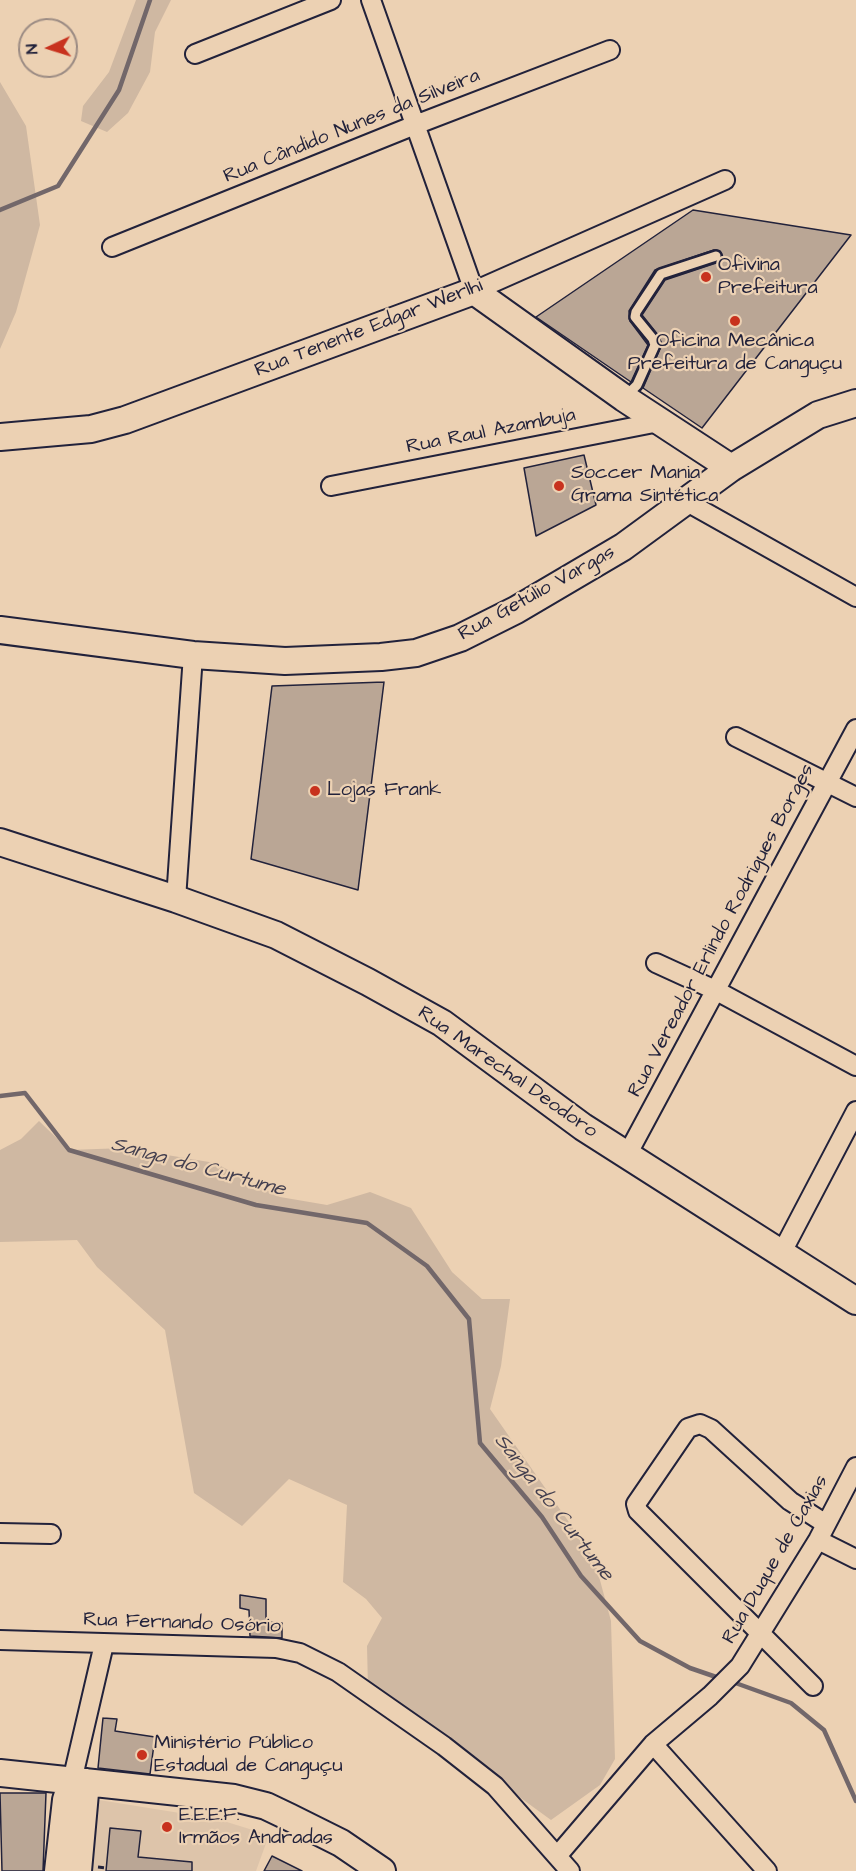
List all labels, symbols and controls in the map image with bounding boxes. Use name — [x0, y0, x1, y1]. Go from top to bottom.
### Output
north arrow — [18, 18, 78, 78]
text: N — [21, 43, 43, 55]
street label: Rua Cândido Nunes da Silveira — [220, 65, 484, 189]
place label: Ofivina Prefeitura — [718, 254, 818, 301]
marker: Ofivina Prefeitura — [699, 270, 713, 284]
street label: Rua Tenente Edgar Werlhi — [252, 274, 486, 384]
marker: Oficina Mecânica Prefeitura de Canguçu — [728, 314, 742, 328]
place label: Oficina Mecânica Prefeitura de Canguçu — [628, 330, 842, 377]
street label: Rua Raul Azambuja — [404, 404, 578, 460]
place label: Soccer Mania Grama Sintética — [571, 462, 719, 509]
marker: Soccer Mania Grama Sintética — [552, 479, 566, 493]
street label: Rua Getúlio Vargas — [455, 541, 619, 647]
street label: Rua Vereador Erlindo Rodrigues Borges — [624, 760, 820, 1102]
place label: Lojas Frank — [327, 779, 441, 803]
marker: Lojas Frank — [308, 784, 322, 798]
street label: Rua Marechal Deodoro — [413, 1002, 601, 1144]
water label: Sanga do Curtume — [108, 1133, 288, 1203]
water label: Sanga do Curtume — [488, 1429, 618, 1587]
street label: Rua Duque de Caxias — [718, 1471, 834, 1649]
street label: Rua Fernando Osório — [83, 1609, 281, 1639]
place label: Ministério Público Estadual de Canguçu — [154, 1732, 343, 1779]
marker: Ministério Público Estadual de Canguçu — [135, 1748, 149, 1762]
place label: E.E.E.F. Irmãos Andradas — [179, 1804, 333, 1851]
marker: E.E.E.F. Irmãos Andradas — [160, 1820, 174, 1834]

